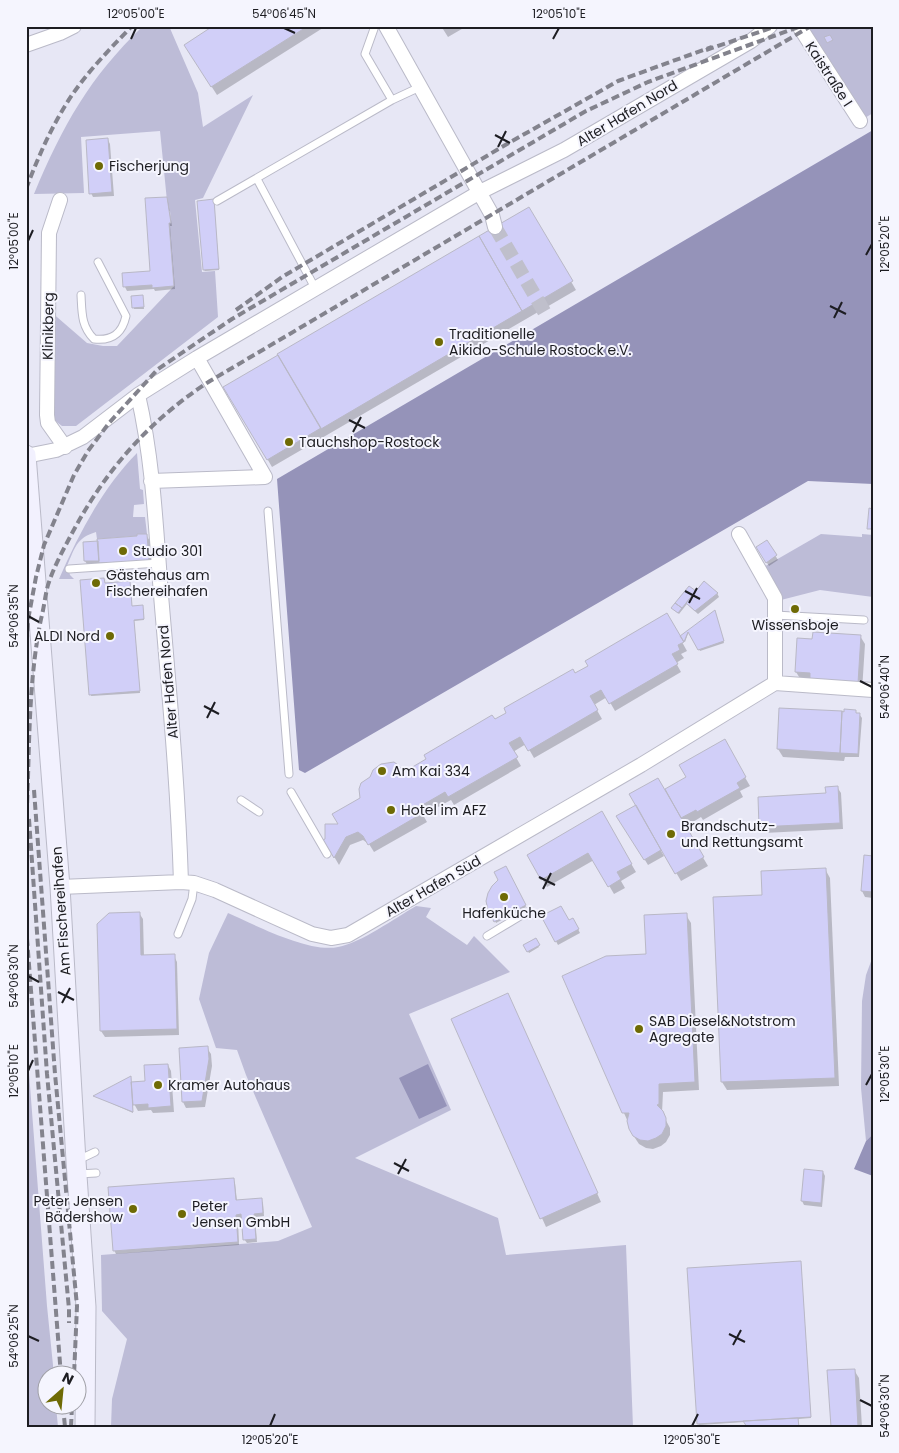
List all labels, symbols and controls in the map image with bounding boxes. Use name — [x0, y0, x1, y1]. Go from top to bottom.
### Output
text: 12°05'00"E — [107, 5, 165, 22]
text: 54°06'45"N — [252, 5, 316, 22]
text: 12°05'10"E — [532, 5, 586, 22]
street label: Kaistraße I — [801, 38, 857, 110]
street label: Alter Hafen Nord — [573, 75, 681, 151]
place label: Fischerjung — [109, 156, 189, 176]
marker: Fischerjung — [93, 160, 105, 172]
text: 12°05'00"E — [5, 212, 22, 270]
text: 12°05'20"E — [876, 216, 893, 272]
street label: Klinikberg — [37, 292, 59, 360]
place label: Traditionelle Aikido-Schule Rostock e.V. — [449, 324, 632, 360]
marker: Traditionelle Aikido-Schule Rostock e.V. — [433, 336, 445, 348]
place label: Tauchshop-Rostock — [299, 432, 440, 452]
marker: Tauchshop-Rostock — [283, 436, 295, 448]
place label: Studio 301 — [133, 541, 202, 561]
marker: Studio 301 — [117, 545, 129, 557]
place label: Gästehaus am Fischereihafen — [106, 565, 210, 601]
marker: Gästehaus am Fischereihafen — [90, 577, 102, 589]
text: 54°06'35"N — [5, 584, 22, 648]
marker: Wissensboje — [789, 603, 801, 615]
place label: Wissensboje — [751, 615, 839, 635]
street label: Alter Hafen Nord — [153, 624, 183, 740]
place label: ALDI Nord — [34, 626, 100, 646]
marker: ALDI Nord — [104, 630, 116, 642]
text: 54°06'40"N — [876, 655, 893, 719]
place label: Am Kai 334 — [392, 761, 470, 781]
marker: Am Kai 334 — [376, 765, 388, 777]
place label: Hotel im AFZ — [401, 800, 486, 820]
marker: Hotel im AFZ — [385, 804, 397, 816]
place label: Brandschutz- und Rettungsamt — [681, 816, 803, 852]
marker: Brandschutz- und Rettungsamt — [665, 828, 677, 840]
street label: Am Fischereihafen — [47, 846, 75, 976]
street label: Alter Hafen Süd — [381, 850, 485, 922]
marker: Hafenküche — [498, 891, 510, 903]
place label: Hafenküche — [462, 903, 546, 923]
text: 54°06'30"N — [5, 944, 22, 1008]
place label: SAB Diesel&Notstrom Agregate — [649, 1011, 796, 1047]
marker: SAB Diesel&Notstrom Agregate — [633, 1023, 645, 1035]
text: 12°05'10"E — [5, 1044, 22, 1098]
text: 12°05'30"E — [876, 1046, 893, 1102]
place label: Kramer Autohaus — [168, 1075, 290, 1095]
marker: Kramer Autohaus — [152, 1079, 164, 1091]
place label: Peter Jensen Bädershow — [33, 1191, 124, 1227]
place label: Peter Jensen GmbH — [192, 1196, 290, 1232]
marker: Peter Jensen Bädershow — [127, 1203, 139, 1215]
marker: Peter Jensen GmbH — [176, 1208, 188, 1220]
text: 54°06'25"N — [5, 1304, 22, 1368]
north arrow — [38, 1366, 88, 1416]
text: N — [59, 1367, 77, 1390]
text: 54°06'30"N — [876, 1374, 893, 1438]
text: 12°05'20"E — [242, 1431, 298, 1448]
text: 12°05'30"E — [664, 1431, 720, 1448]

